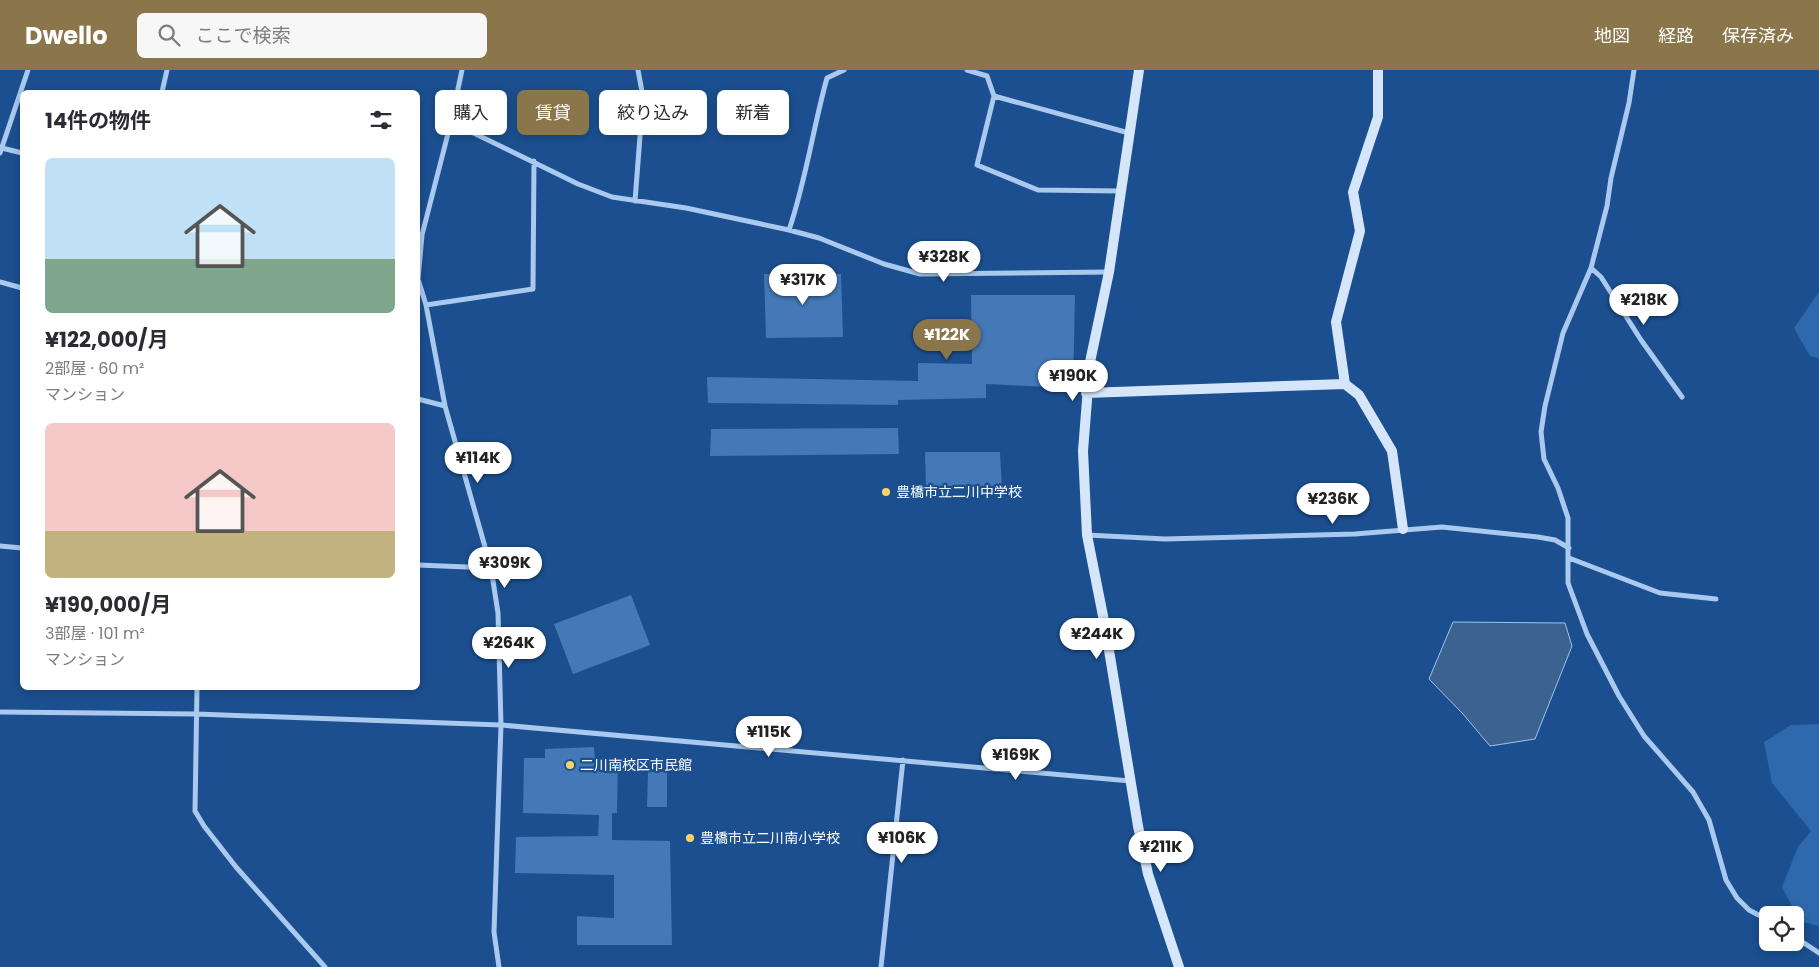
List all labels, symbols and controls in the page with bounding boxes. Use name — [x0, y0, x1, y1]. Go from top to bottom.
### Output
search box — [137, 13, 487, 58]
text: Dwello — [25, 19, 107, 52]
icon: search — [155, 21, 183, 49]
text: ここで検索 — [195, 22, 290, 49]
text: 地図 — [1594, 23, 1630, 48]
text: 経路 — [1658, 23, 1694, 48]
text: 保存済み — [1722, 23, 1794, 48]
chip: 購入 — [435, 90, 507, 135]
chip: 賃貸 — [517, 90, 589, 135]
chip: 絞り込み — [599, 90, 707, 135]
chip: 新着 — [717, 90, 789, 135]
text: 14件の物件 — [45, 106, 151, 135]
icon: filters — [367, 106, 395, 134]
icon: home — [175, 191, 265, 281]
pin: ¥328K — [909, 240, 979, 283]
text: ¥328K — [918, 245, 970, 268]
pin: ¥317K — [768, 264, 838, 306]
text: ¥317K — [780, 268, 826, 291]
pin: ¥218K — [1609, 284, 1679, 326]
text: ¥218K — [1620, 288, 1668, 311]
pin: ¥122K — [912, 318, 982, 361]
text: ¥122K — [924, 323, 970, 346]
text: ¥122,000/月 — [45, 325, 169, 354]
text: 2部屋 · 60 m² — [45, 357, 144, 380]
pin: ¥190K — [1038, 360, 1108, 402]
text: ¥190K — [1049, 364, 1097, 387]
text: マンション — [45, 383, 125, 406]
pin: ¥114K — [443, 442, 513, 484]
text: ¥114K — [456, 446, 500, 469]
icon: home — [175, 456, 265, 546]
place label: 豊橋市立二川中学校 — [896, 482, 1022, 502]
pin: ¥236K — [1298, 482, 1368, 525]
marker: 豊橋市立二川中学校 — [880, 486, 892, 498]
text: ¥236K — [1308, 487, 1358, 510]
pin: ¥309K — [470, 546, 540, 589]
text: ¥309K — [479, 551, 531, 574]
text: ¥190,000/月 — [45, 590, 171, 619]
pin: ¥244K — [1062, 618, 1132, 660]
text: 3部屋 · 101 m² — [45, 622, 145, 645]
text: ¥244K — [1071, 622, 1123, 645]
pin: ¥264K — [474, 626, 544, 669]
text: ¥264K — [483, 631, 535, 654]
text: マンション — [45, 648, 125, 671]
pin: ¥115K — [734, 716, 804, 758]
text: ¥115K — [747, 720, 791, 743]
pin: ¥169K — [981, 738, 1051, 781]
text: ¥169K — [992, 743, 1040, 766]
place label: 二川南校区市民館 — [580, 755, 692, 775]
marker: 二川南校区市民館 — [564, 759, 576, 771]
pin: ¥106K — [867, 822, 937, 864]
text: ¥106K — [878, 826, 926, 849]
place label: 豊橋市立二川南小学校 — [700, 828, 840, 848]
pin: ¥211K — [1126, 830, 1196, 873]
marker: 豊橋市立二川南小学校 — [684, 832, 696, 844]
text: ¥211K — [1139, 835, 1183, 858]
map controls — [1759, 906, 1804, 951]
button: locate — [1759, 906, 1804, 951]

